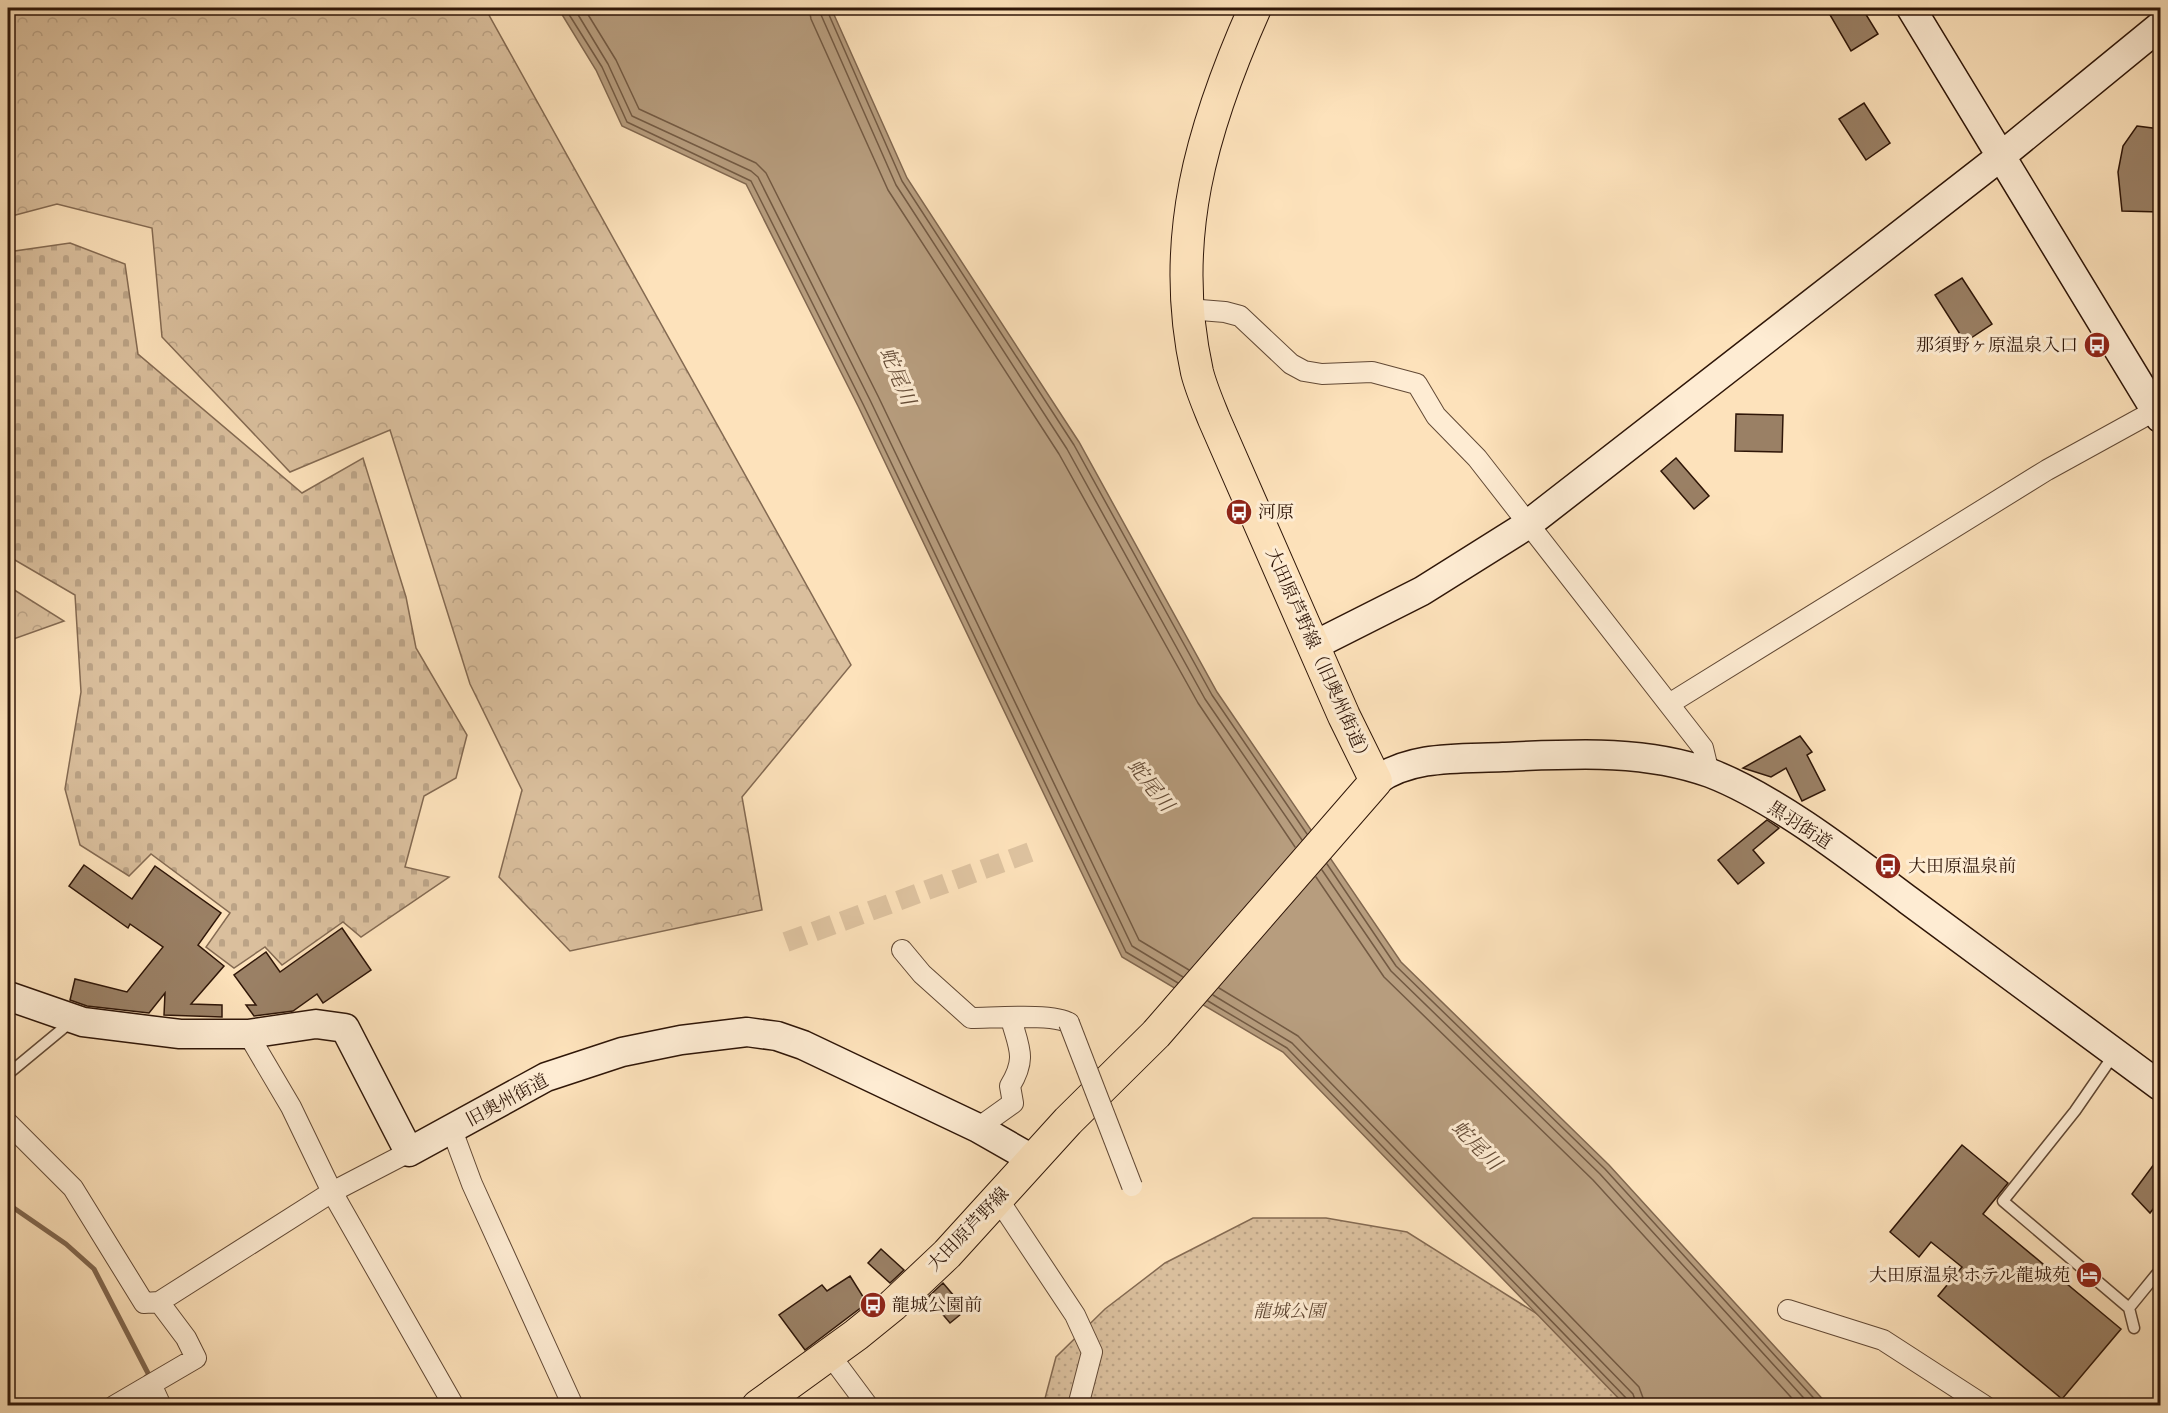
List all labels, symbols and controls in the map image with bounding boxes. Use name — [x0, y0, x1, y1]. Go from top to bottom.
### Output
bus stop icon: 那須野ヶ原温泉入口 — [2082, 330, 2112, 360]
place label: 那須野ヶ原温泉入口 — [1916, 334, 2078, 356]
water label: 蛇尾川 — [875, 344, 922, 410]
bus stop icon: 河原 — [1224, 497, 1254, 527]
place label: 河原 — [1258, 501, 1294, 523]
street label: 大田原芦野線（旧奥州街道） — [1261, 545, 1377, 767]
water label: 蛇尾川 — [1123, 754, 1180, 817]
street label: 黒羽街道 — [1764, 796, 1836, 854]
bus stop icon: 大田原温泉前 — [1873, 851, 1903, 881]
place label: 大田原温泉前 — [1908, 855, 2016, 877]
street label: 旧奥州街道 — [462, 1069, 552, 1131]
water label: 蛇尾川 — [1447, 1115, 1508, 1176]
street label: 大田原芦野線 — [923, 1183, 1013, 1275]
hotel icon: 大田原温泉 ホテル龍城苑 — [2074, 1260, 2104, 1290]
place label: 大田原温泉 ホテル龍城苑 — [1869, 1264, 2070, 1286]
bus stop icon: 龍城公園前 — [858, 1290, 888, 1320]
place label: 龍城公園前 — [892, 1294, 982, 1316]
park label: 龍城公園 — [1253, 1300, 1328, 1322]

